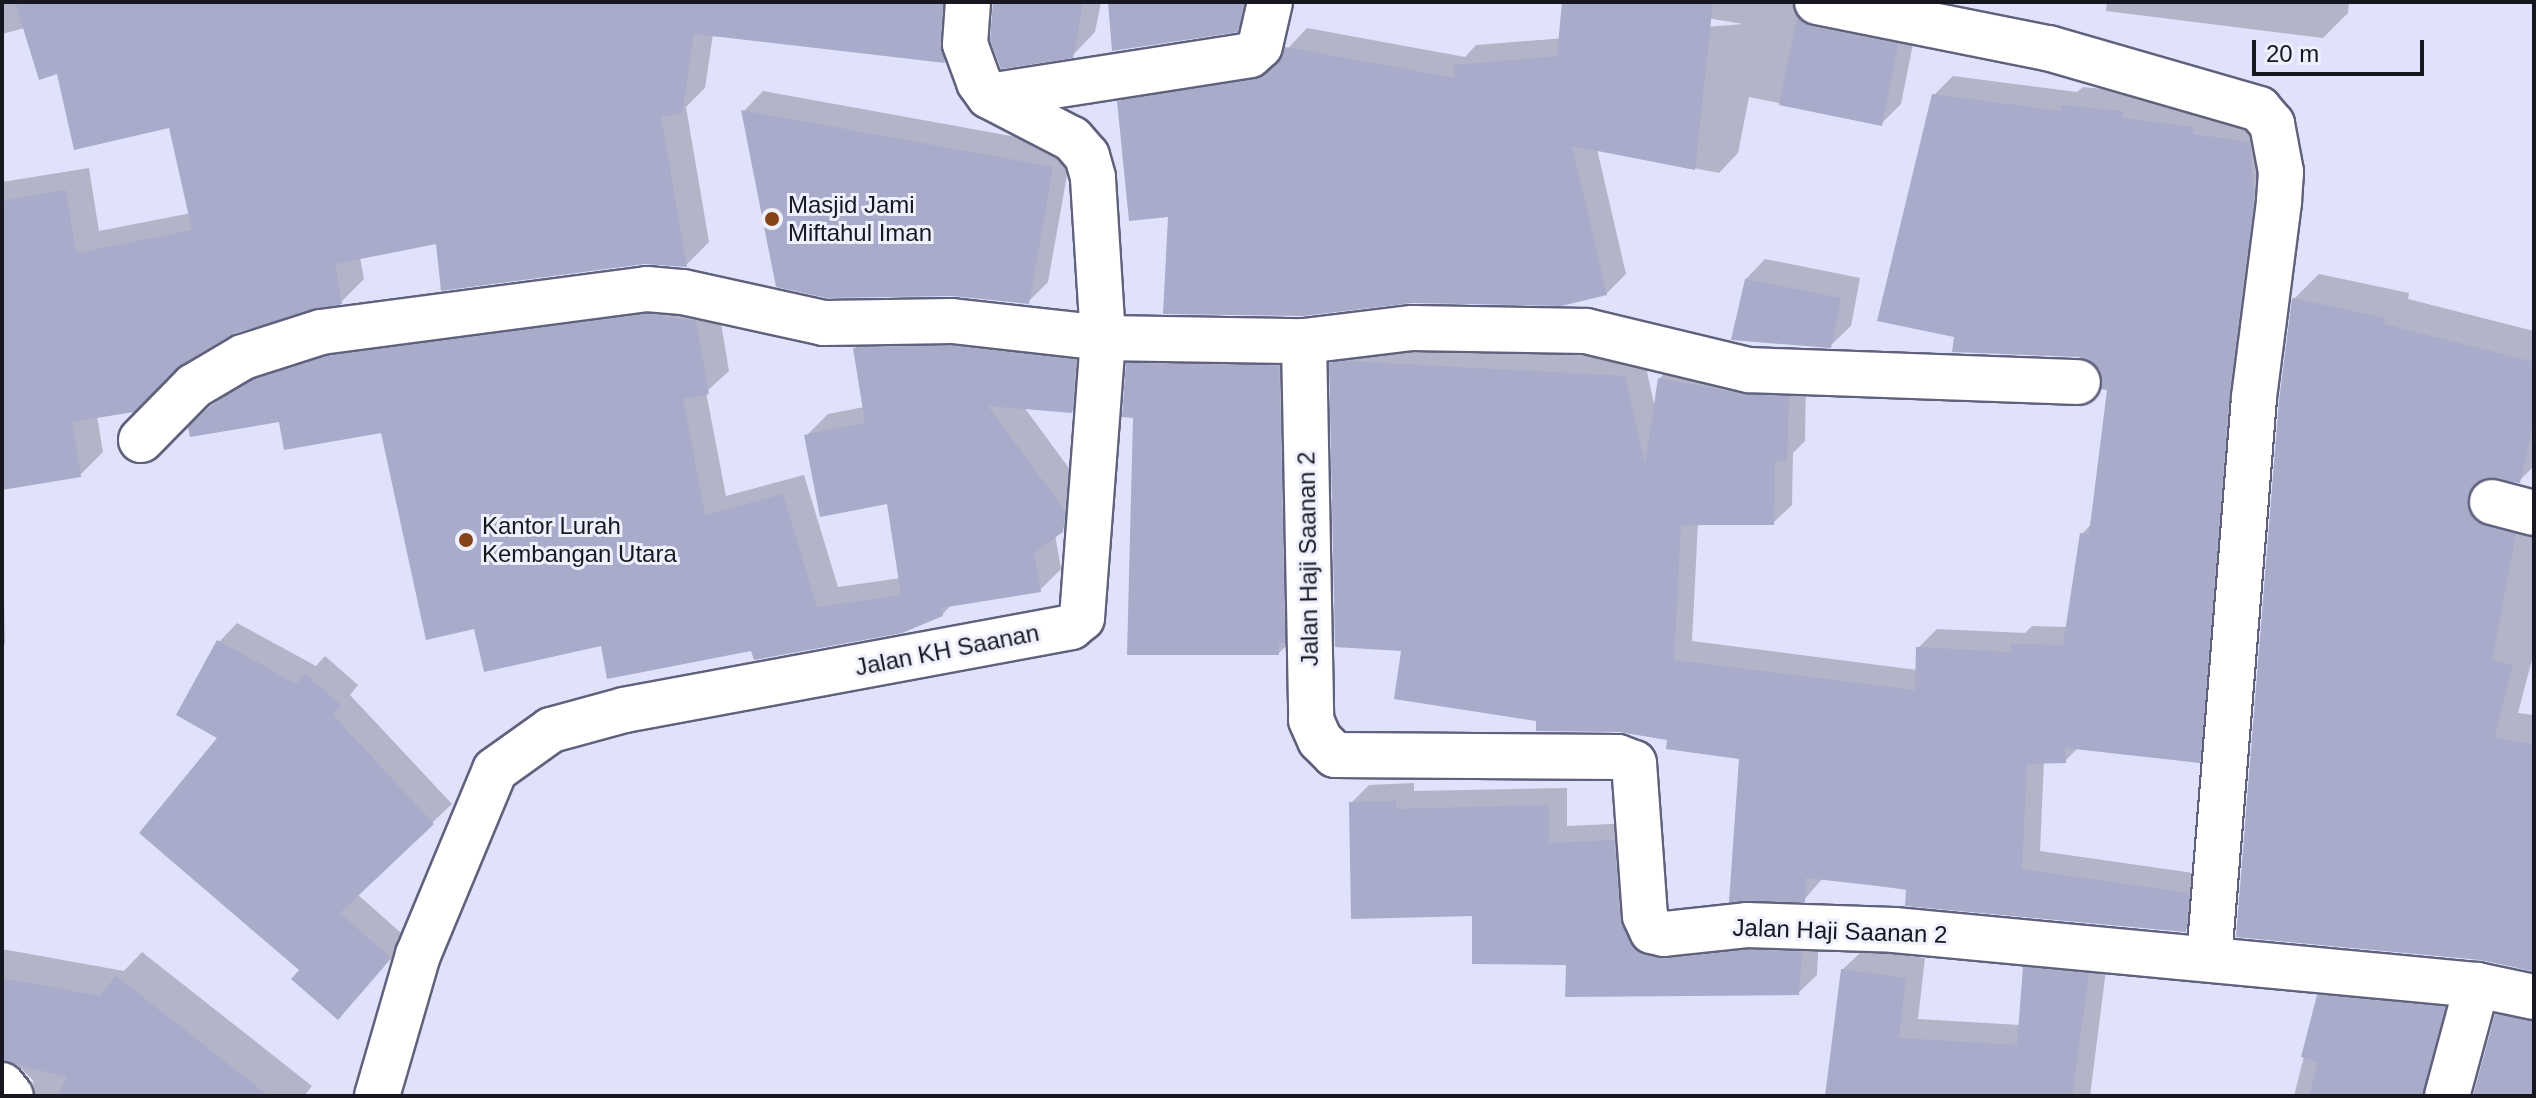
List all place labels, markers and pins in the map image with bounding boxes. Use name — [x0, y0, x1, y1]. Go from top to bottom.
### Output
place label: Masjid Jami Miftahul Iman — [788, 191, 932, 247]
marker: Masjid Jami Miftahul Iman — [763, 210, 781, 228]
place label: Kantor Lurah Kembangan Utara — [482, 512, 677, 568]
marker: Kantor Lurah Kembangan Utara — [457, 531, 475, 549]

